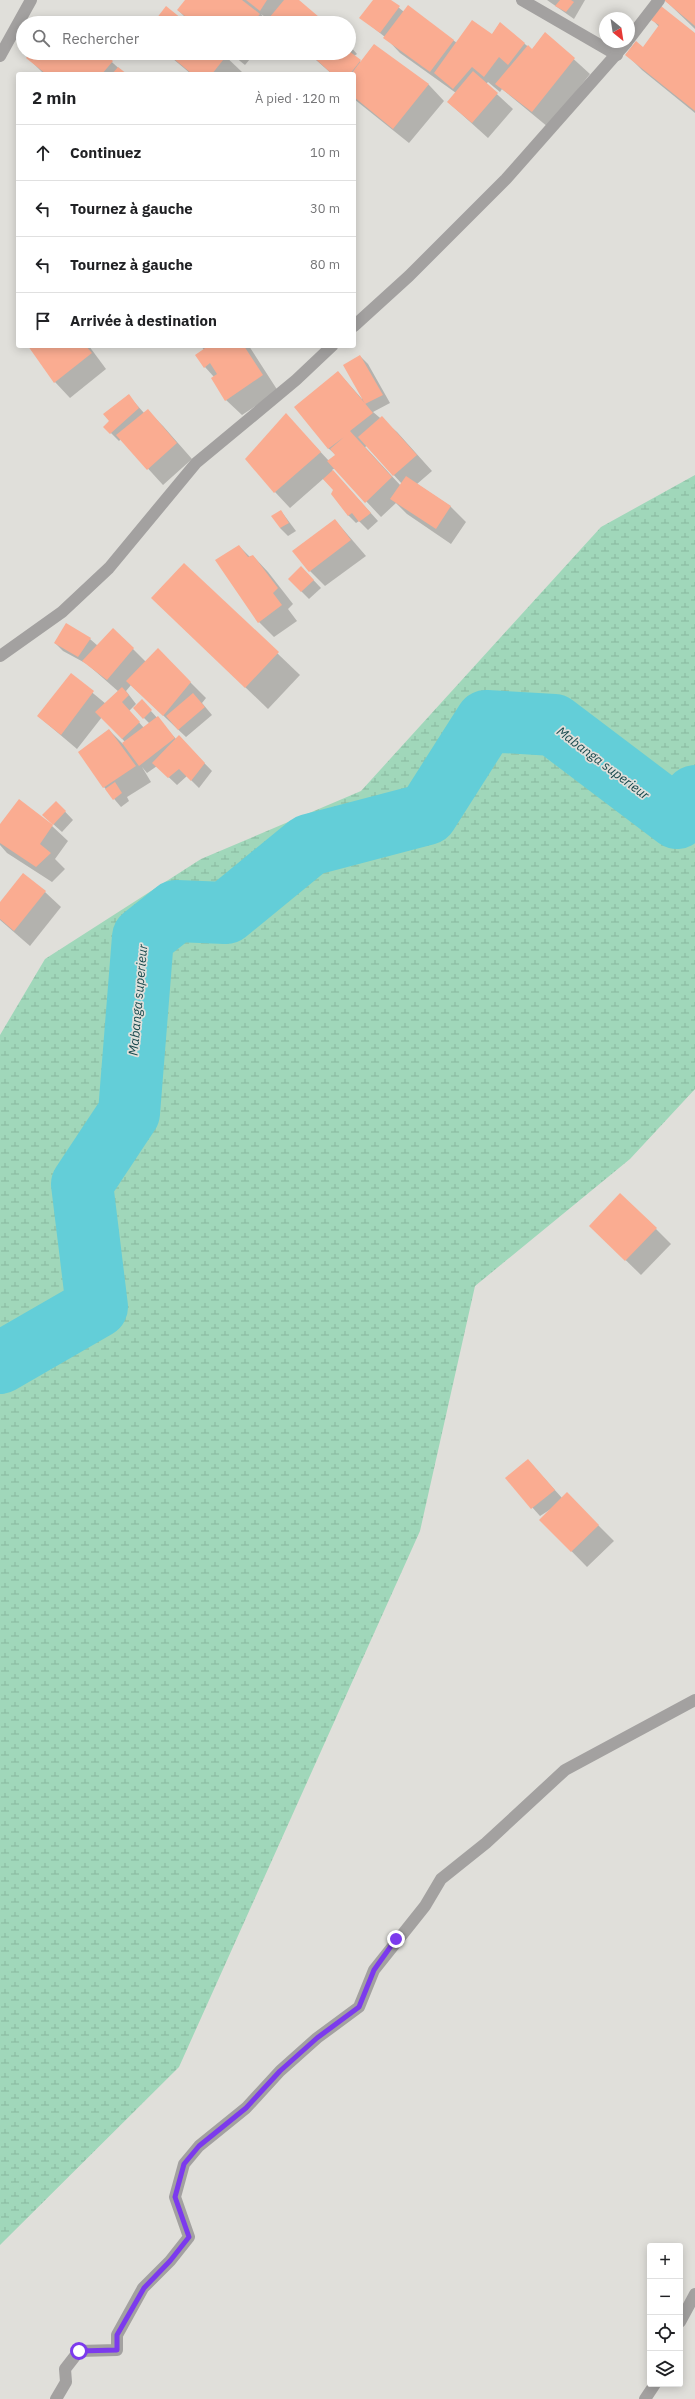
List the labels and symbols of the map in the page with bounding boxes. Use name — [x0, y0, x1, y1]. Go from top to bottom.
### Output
north arrow — [599, 12, 635, 48]
water label: Mabanga superieur — [553, 723, 654, 804]
water label: Mabanga superieur — [125, 942, 151, 1056]
route end — [387, 1930, 405, 1948]
route start — [70, 2342, 88, 2360]

